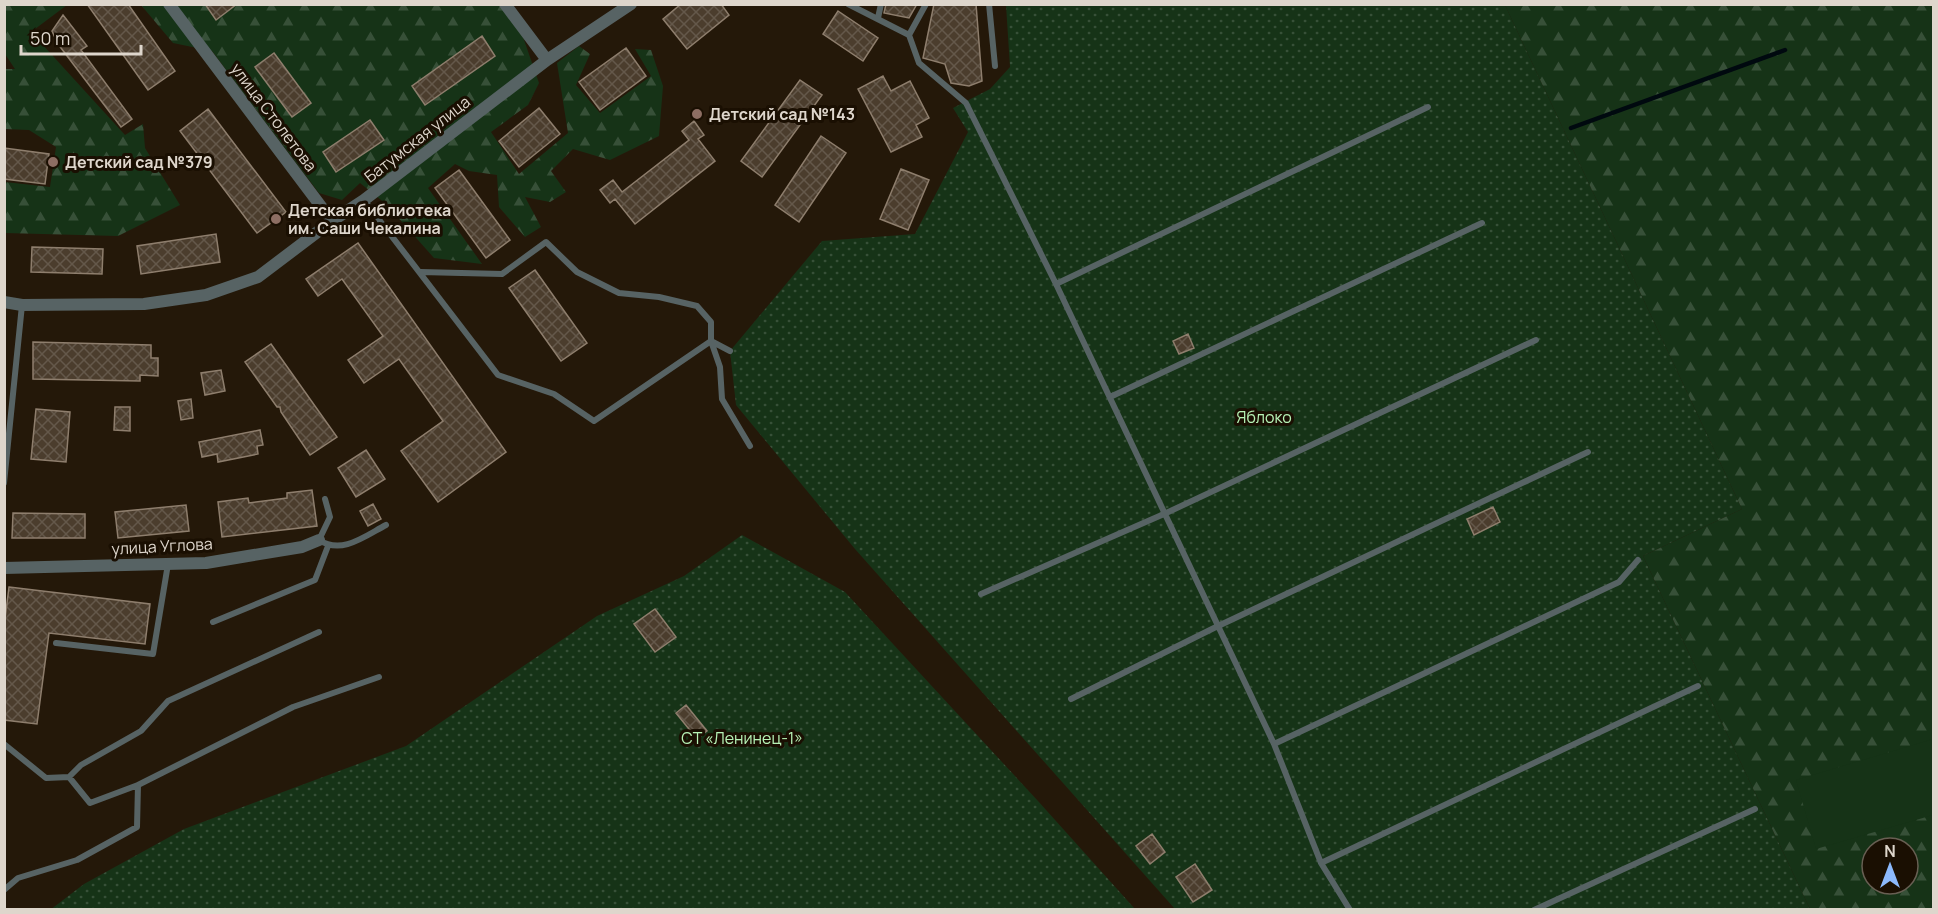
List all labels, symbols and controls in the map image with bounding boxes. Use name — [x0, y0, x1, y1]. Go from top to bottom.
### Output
scale bar — [21, 18, 141, 56]
text: 50 m — [30, 26, 70, 50]
street label: улица Столетова — [226, 58, 322, 176]
street label: Батумская улица — [359, 91, 475, 187]
place label: Детский сад №143 — [709, 103, 855, 125]
marker: Детский сад №143 — [690, 107, 704, 121]
place label: Детский сад №379 — [65, 151, 213, 173]
marker: Детский сад №379 — [46, 155, 60, 169]
place label: Детская библиотека им. Саши Чекалина — [288, 199, 451, 239]
marker: Детская библиотека им. Саши Чекалина — [269, 212, 283, 226]
park label: Яблоко — [1236, 406, 1292, 428]
street label: улица Углова — [111, 532, 213, 560]
park label: СТ «Ленинец-1» — [681, 727, 803, 749]
north arrow — [1860, 836, 1920, 896]
text: N — [1884, 840, 1896, 862]

